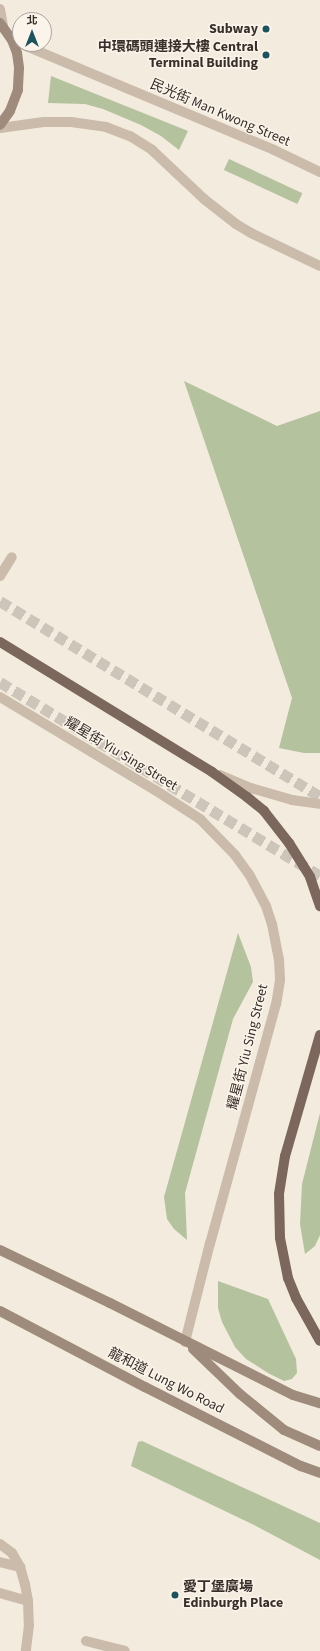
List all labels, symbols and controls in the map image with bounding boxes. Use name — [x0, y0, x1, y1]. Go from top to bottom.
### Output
north arrow — [12, 12, 52, 52]
text: 北 — [27, 13, 38, 28]
place label: Subway — [209, 21, 258, 37]
marker: Subway — [261, 24, 271, 34]
place label: 中環碼頭連接大樓 Central Terminal Building — [98, 39, 258, 72]
marker: 中環碼頭連接大樓 Central Terminal Building — [261, 50, 271, 60]
street label: 民光街 Man Kwong Street — [147, 76, 293, 150]
street label: 耀星街 Yiu Sing Street — [61, 714, 181, 794]
street label: 耀星街 Yiu Sing Street — [224, 982, 272, 1112]
street label: 龍和道 Lung Wo Road — [105, 1344, 227, 1418]
place label: 愛丁堡廣場 Edinburgh Place — [183, 1579, 283, 1612]
marker: 愛丁堡廣場 Edinburgh Place — [170, 1590, 180, 1600]

